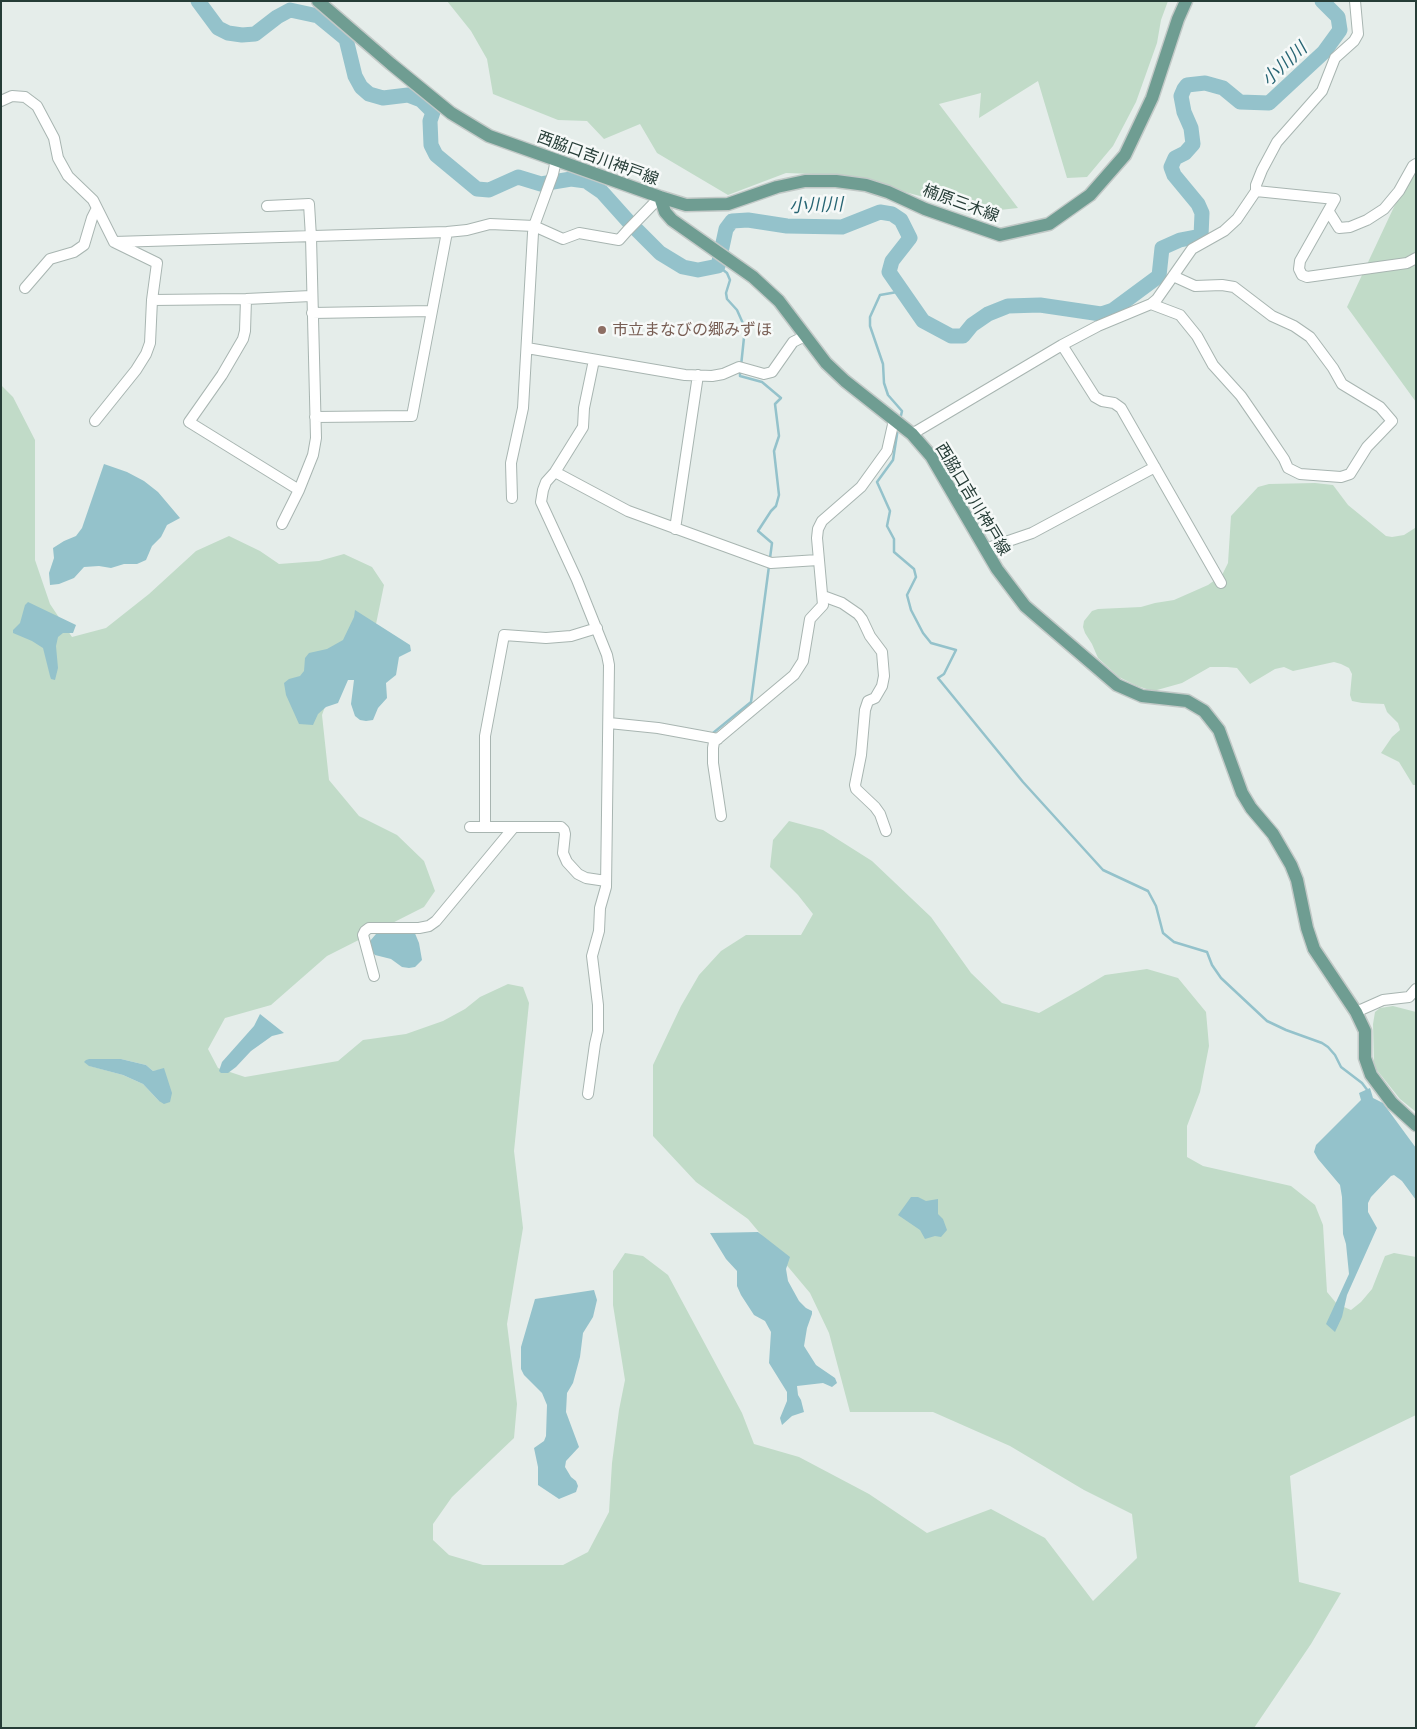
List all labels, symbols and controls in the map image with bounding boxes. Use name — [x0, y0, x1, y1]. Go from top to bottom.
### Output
water label: 小川川 — [1257, 38, 1311, 90]
street label: 西脇口吉川神戸線 — [535, 127, 661, 189]
street label: 楠原三木線 — [920, 180, 1002, 226]
water label: 小川川 — [789, 193, 843, 217]
place label: 市立まなびの郷みずほ — [612, 320, 772, 340]
marker: 市立まなびの郷みずほ — [596, 324, 608, 336]
street label: 西脇口吉川神戸線 — [932, 439, 1014, 559]

